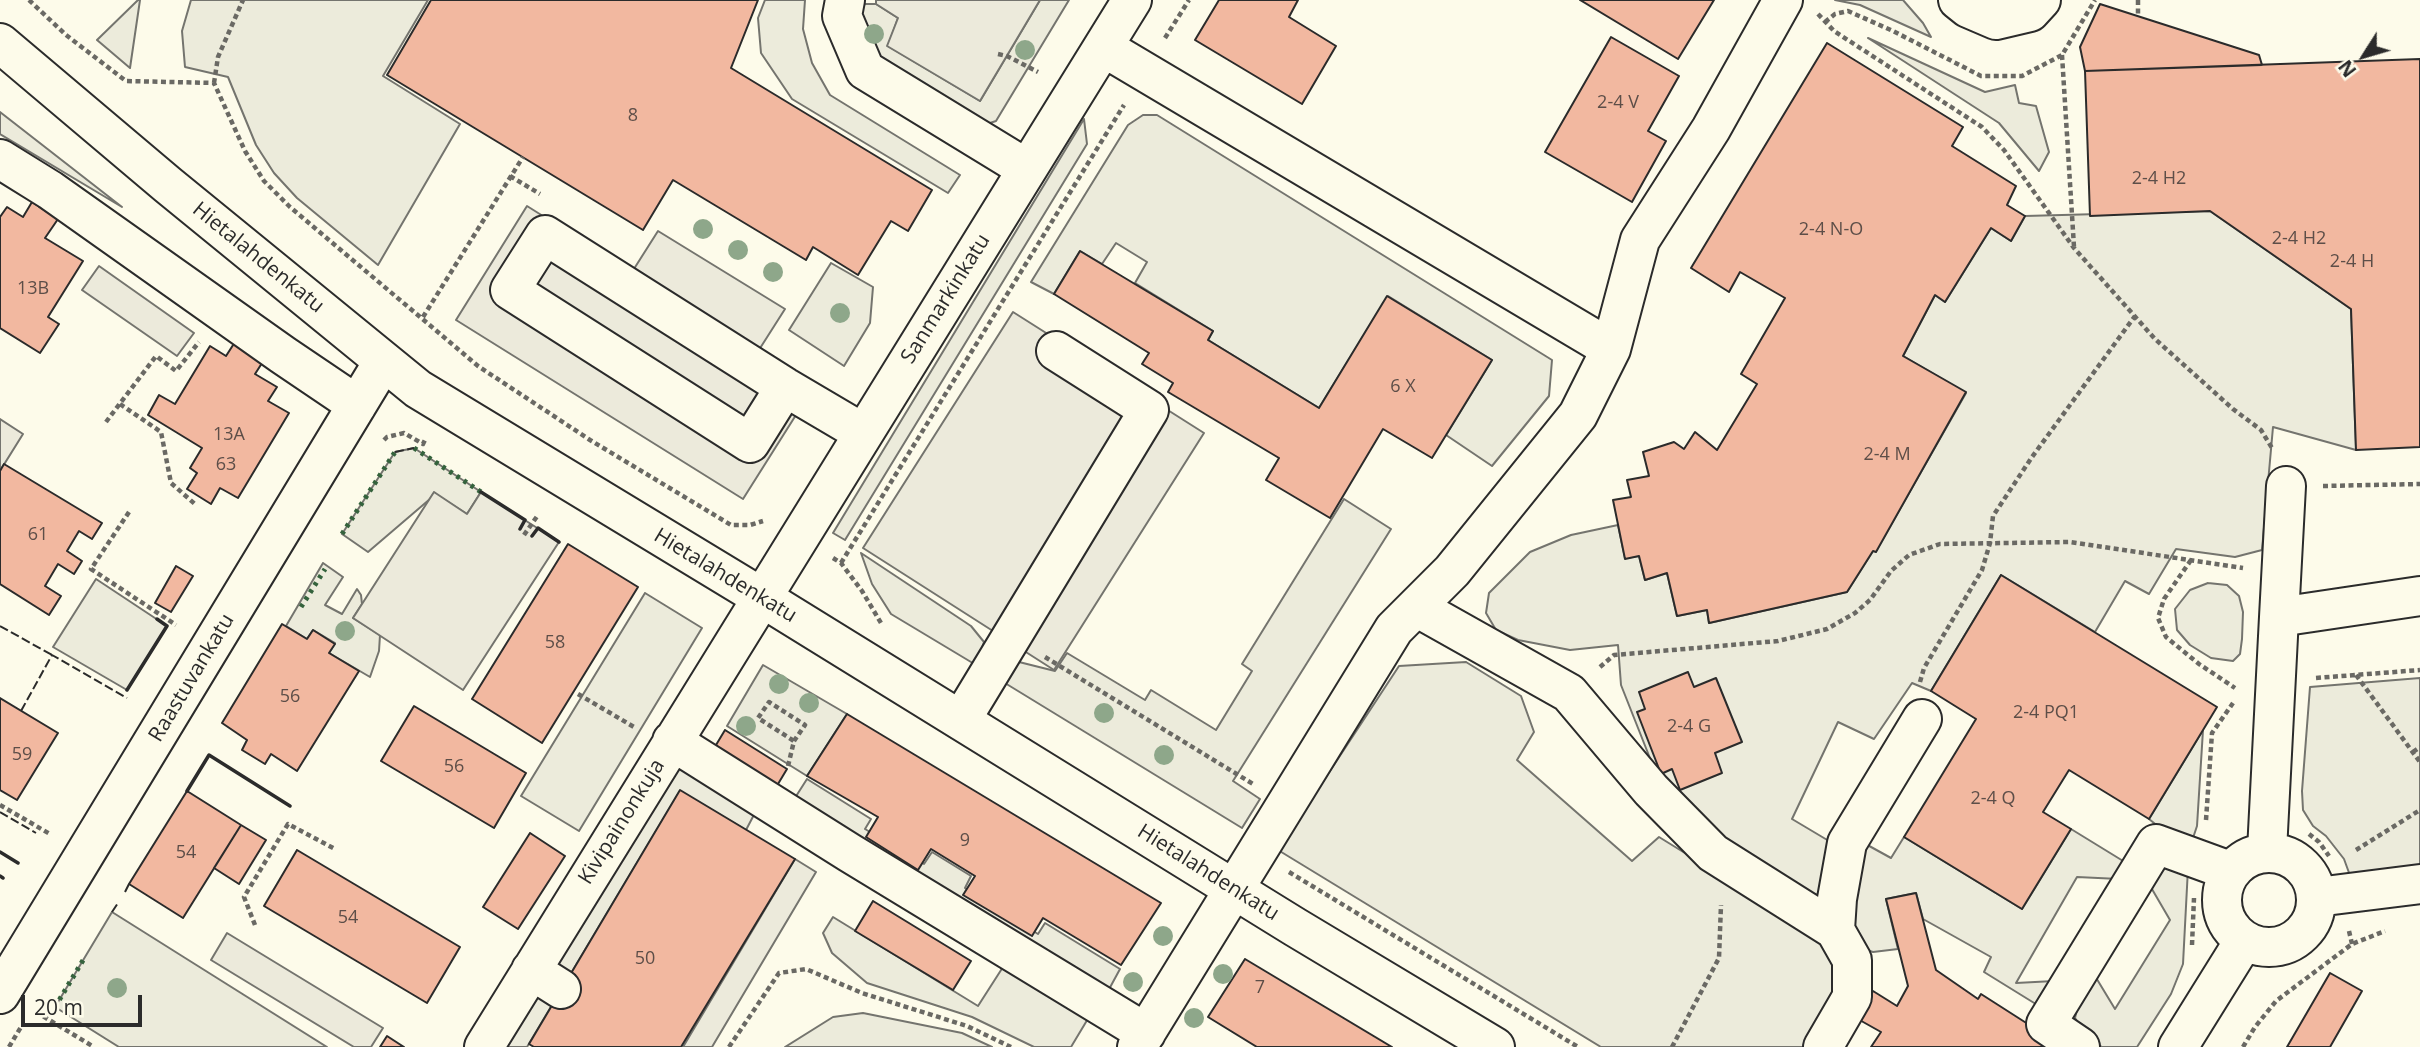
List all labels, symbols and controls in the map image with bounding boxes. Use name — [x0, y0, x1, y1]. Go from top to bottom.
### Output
north arrow — [2329, 21, 2399, 91]
text: N — [2332, 55, 2362, 83]
house number: 2-4 V — [1597, 92, 1639, 114]
house number: 8 — [628, 105, 638, 127]
house number: 2-4 H2 — [2132, 168, 2186, 190]
street label: Hietalahdenkatu — [187, 197, 329, 319]
house number: 2-4 N-O — [1799, 219, 1863, 241]
house number: 2-4 H2 — [2272, 228, 2326, 250]
street label: Sanmarkinkatu — [896, 230, 996, 368]
house number: 2-4 H — [2330, 251, 2374, 273]
house number: 13B — [17, 278, 49, 300]
house number: 6 X — [1390, 376, 1416, 398]
house number: 13A — [213, 424, 245, 446]
house number: 2-4 M — [1863, 444, 1911, 466]
house number: 63 — [216, 454, 236, 476]
street label: Hietalahdenkatu — [649, 523, 801, 629]
house number: 61 — [28, 524, 48, 546]
street label: Raastuvankatu — [144, 609, 240, 747]
house number: 58 — [545, 632, 565, 654]
house number: 56 — [280, 686, 300, 708]
house number: 2-4 PQ1 — [2013, 702, 2079, 724]
house number: 2-4 G — [1667, 716, 1711, 738]
house number: 59 — [12, 744, 32, 766]
street label: Kivipainonkuja — [573, 755, 671, 889]
house number: 56 — [444, 756, 464, 778]
house number: 2-4 Q — [1970, 788, 2016, 810]
street label: Hietalahdenkatu — [1133, 819, 1283, 927]
house number: 9 — [960, 830, 970, 852]
house number: 54 — [176, 842, 196, 864]
house number: 54 — [338, 907, 358, 929]
house number: 50 — [635, 948, 655, 970]
house number: 7 — [1255, 977, 1265, 999]
scale bar — [24, 981, 145, 1025]
text: 20 m — [34, 993, 83, 1021]

